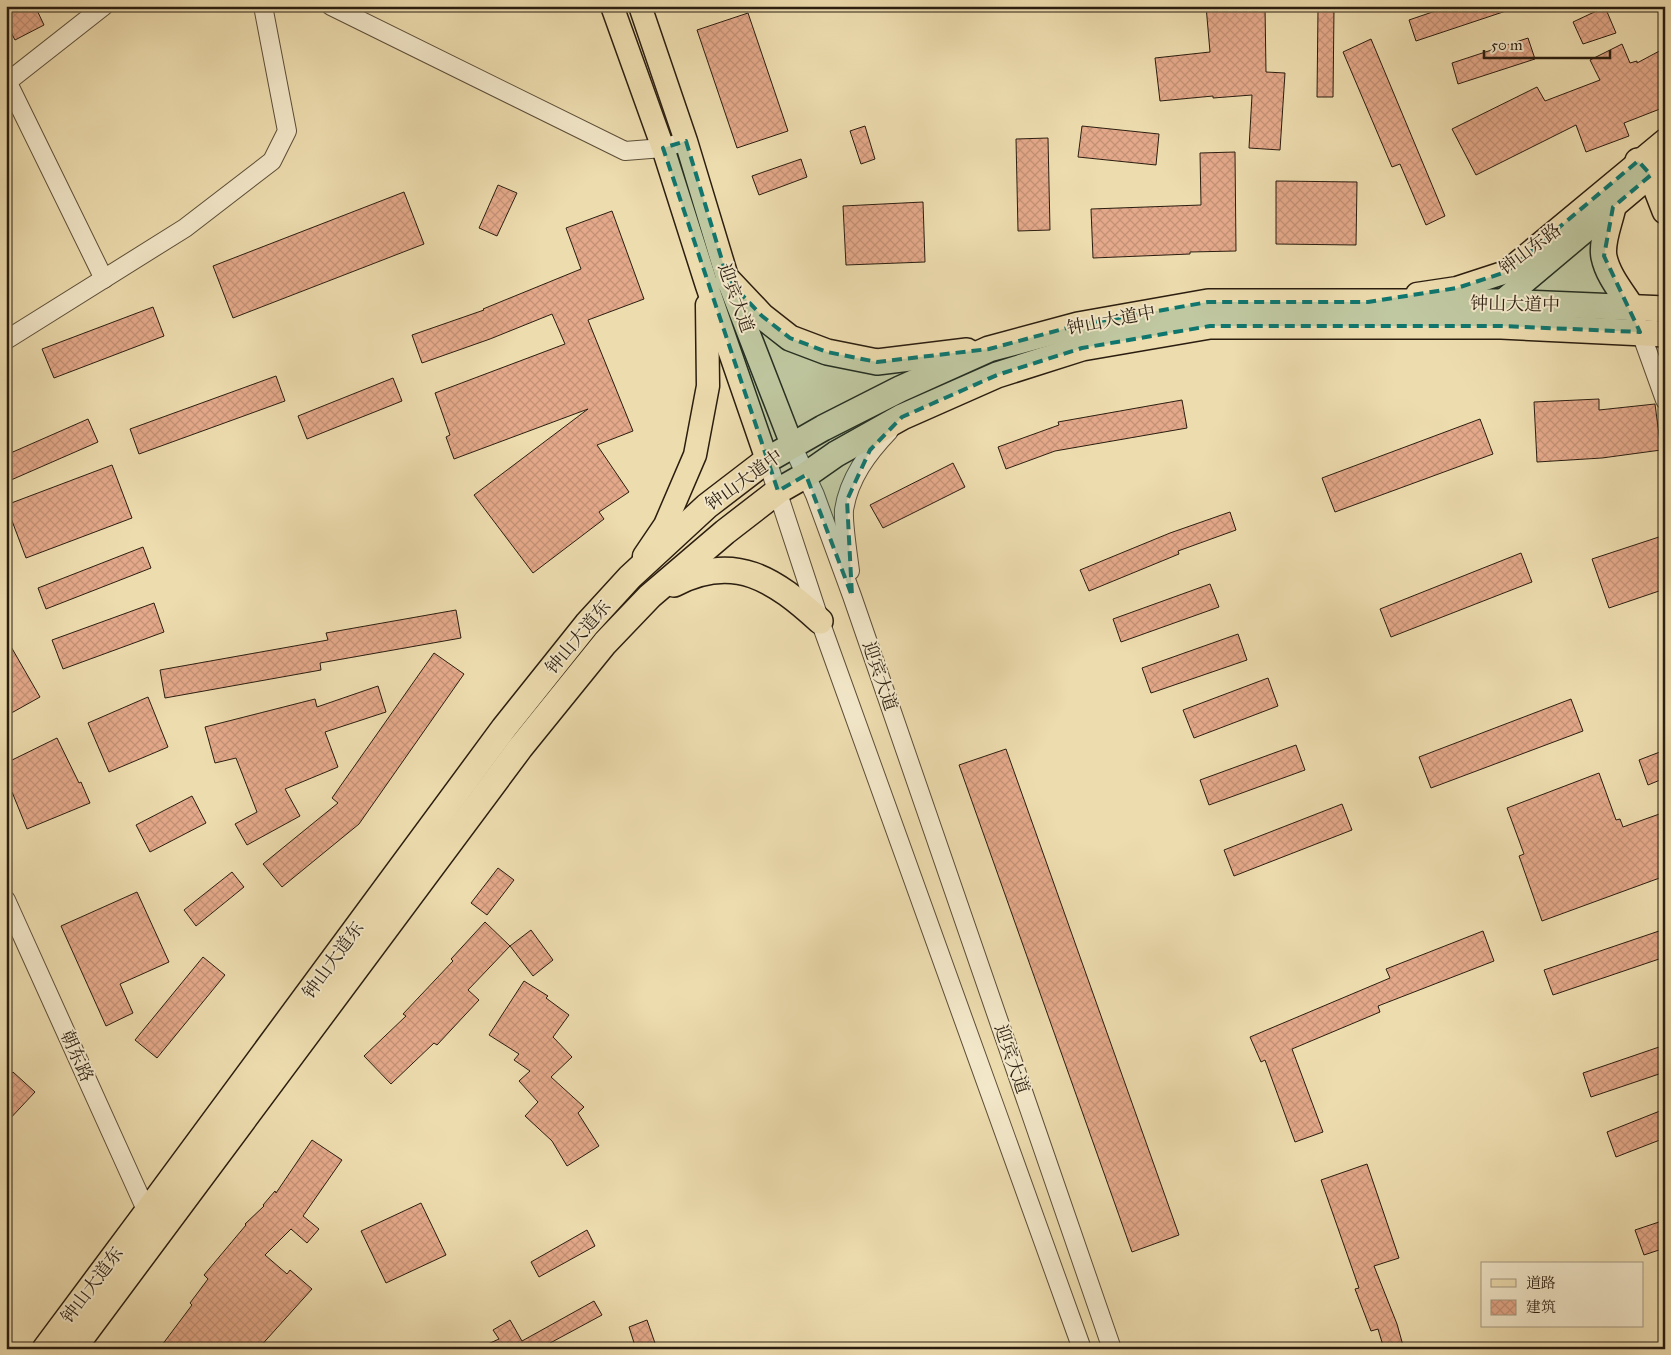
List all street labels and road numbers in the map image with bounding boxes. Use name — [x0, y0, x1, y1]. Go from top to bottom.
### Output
street label: 钟山东路 — [1495, 219, 1565, 279]
street label: 迎宾大道 — [713, 260, 759, 336]
street label: 钟山大道中 — [1470, 292, 1560, 316]
street label: 钟山大道中 — [1065, 301, 1157, 339]
street label: 钟山大道中 — [701, 445, 787, 515]
street label: 钟山大道东 — [541, 595, 615, 679]
street label: 迎宾大道 — [858, 638, 902, 714]
street label: 钟山大道东 — [298, 917, 368, 1003]
street label: 迎宾大道 — [990, 1021, 1034, 1097]
street label: 朝东路 — [56, 1027, 98, 1085]
street label: 钟山大道东 — [56, 1242, 128, 1328]

